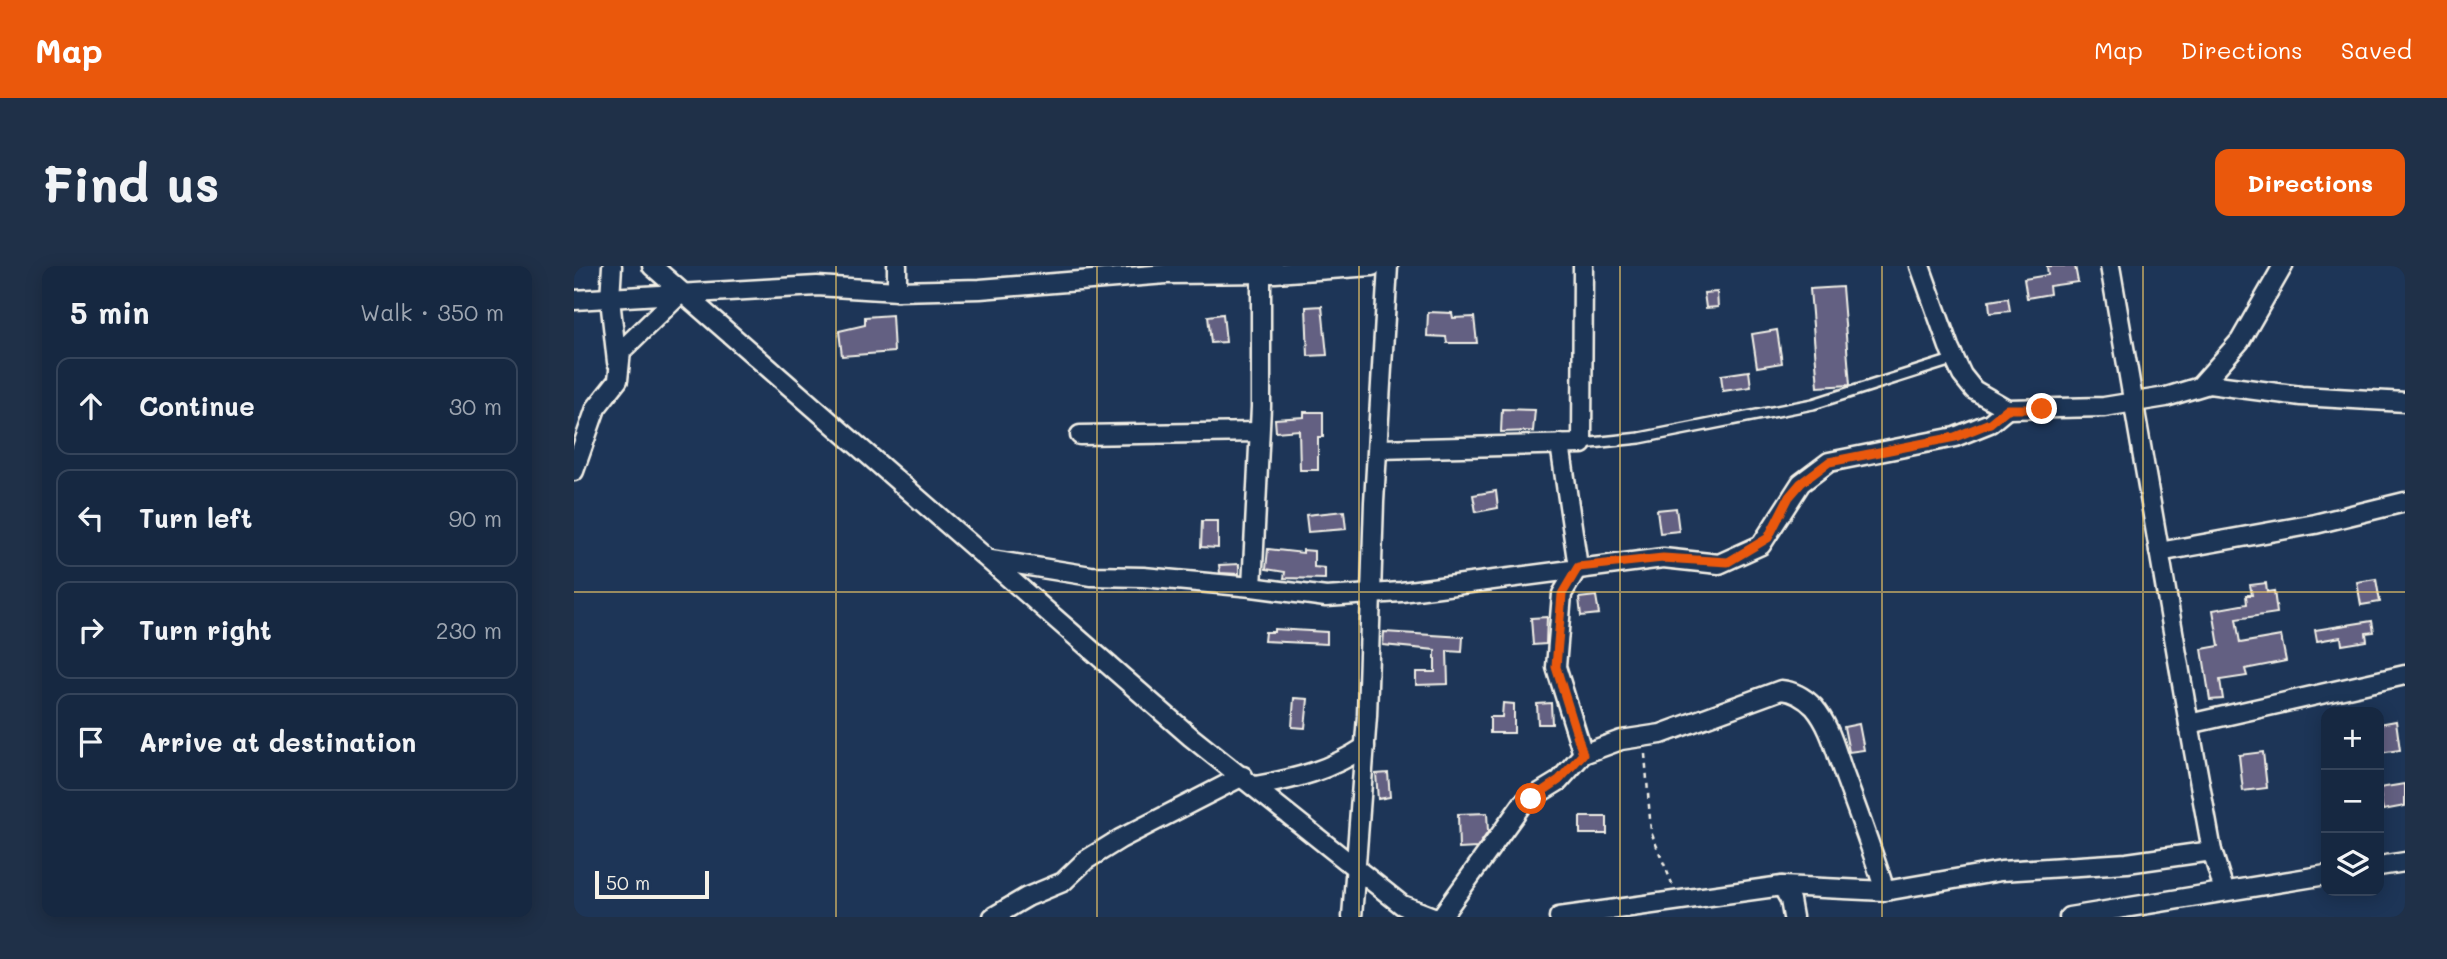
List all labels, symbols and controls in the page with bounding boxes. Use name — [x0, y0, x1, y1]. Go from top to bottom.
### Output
text: Map — [35, 28, 103, 71]
text: Map — [2094, 34, 2143, 65]
text: Directions — [2181, 34, 2303, 65]
text: Saved — [2341, 34, 2412, 65]
button: Directions — [2215, 149, 2405, 216]
text: Find us — [42, 151, 220, 214]
text: 5 min — [70, 292, 150, 332]
text: Walk · 350 m — [360, 297, 504, 327]
icon: ahead — [72, 387, 110, 425]
text: Continue — [139, 389, 255, 423]
text: 30 m — [449, 391, 502, 421]
route end — [2026, 393, 2057, 424]
icon: left — [72, 499, 110, 537]
text: Turn left — [139, 501, 252, 535]
text: 90 m — [449, 503, 502, 533]
icon: right — [72, 611, 110, 649]
text: Turn right — [139, 613, 272, 647]
text: 230 m — [436, 615, 502, 645]
map controls — [2321, 707, 2384, 896]
button: + — [2321, 707, 2384, 770]
icon: arrive — [72, 723, 110, 761]
text: Arrive at destination — [139, 725, 416, 759]
button: − — [2321, 770, 2384, 833]
route start — [1515, 783, 1546, 814]
button: layers — [2321, 833, 2384, 896]
scale bar — [595, 868, 709, 900]
text: 50 m — [606, 870, 650, 895]

